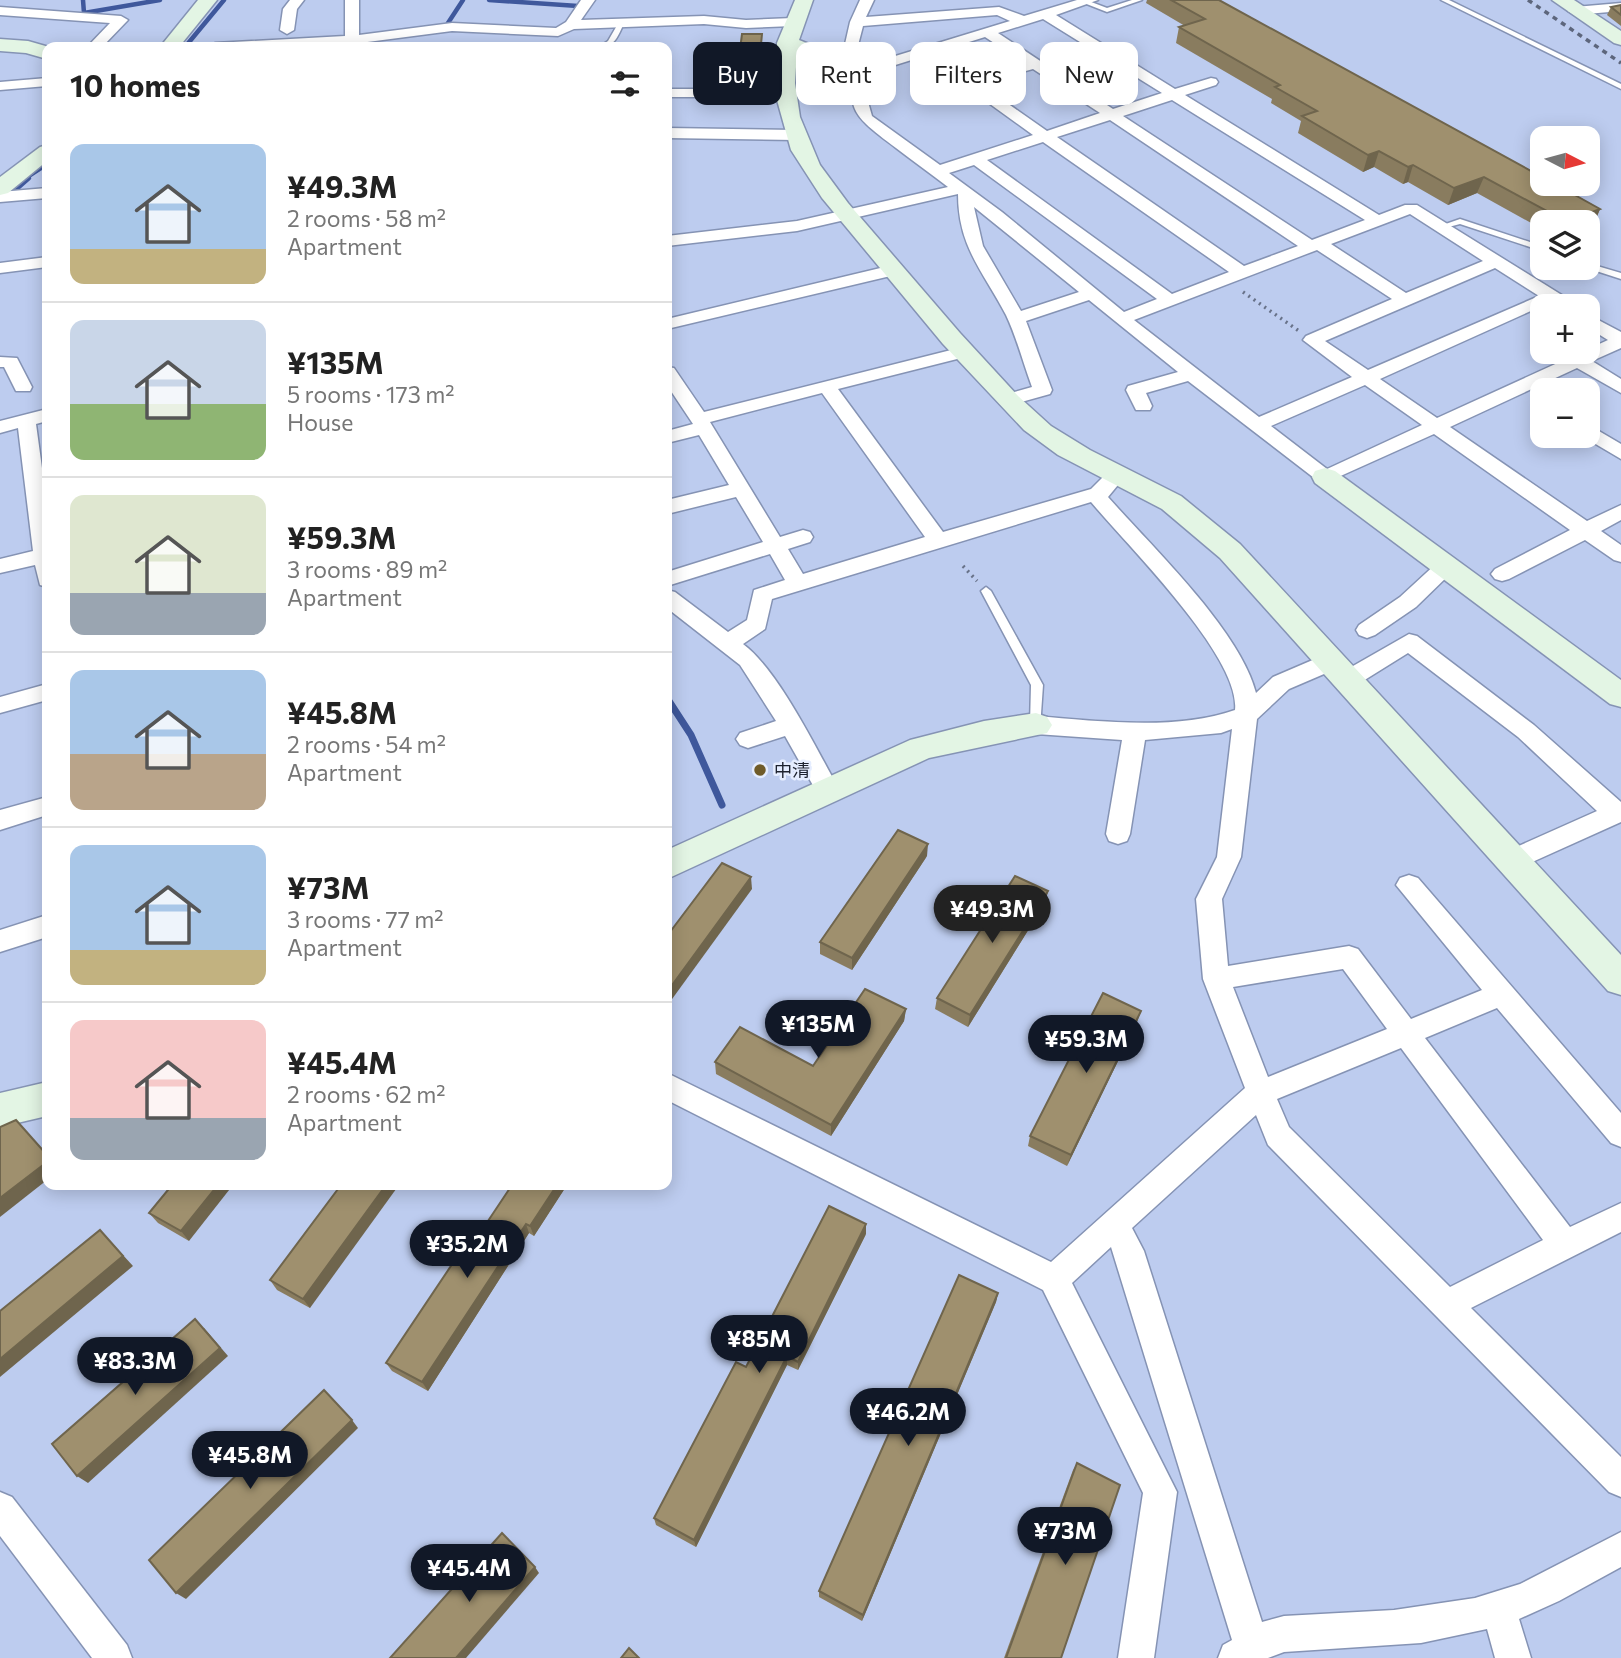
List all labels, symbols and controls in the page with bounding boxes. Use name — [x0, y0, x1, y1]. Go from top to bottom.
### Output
chip: Buy — [693, 42, 782, 105]
chip: Rent — [796, 42, 896, 105]
chip: Filters — [910, 42, 1026, 105]
chip: New — [1040, 42, 1138, 105]
icon: filters — [606, 65, 644, 103]
text: 10 homes — [70, 66, 200, 103]
north arrow — [1530, 126, 1600, 196]
map controls — [1530, 126, 1600, 448]
text: ¥49.3M — [287, 167, 397, 204]
icon: home — [126, 172, 210, 256]
text: 2 rooms · 58 m² — [287, 204, 446, 232]
button: layers — [1530, 210, 1600, 280]
text: Apartment — [287, 232, 402, 260]
button: + — [1530, 294, 1600, 364]
text: ¥135M — [287, 343, 384, 380]
icon: home — [126, 348, 210, 432]
button: − — [1530, 378, 1600, 448]
text: 5 rooms · 173 m² — [287, 380, 454, 408]
text: House — [287, 408, 353, 436]
text: ¥59.3M — [287, 518, 396, 555]
icon: home — [126, 523, 210, 607]
text: 3 rooms · 89 m² — [287, 555, 447, 583]
text: Apartment — [287, 583, 402, 611]
text: ¥45.8M — [287, 693, 397, 730]
icon: home — [126, 698, 210, 782]
text: 2 rooms · 54 m² — [287, 730, 446, 758]
text: Apartment — [287, 758, 402, 786]
place label: 中清 — [774, 759, 810, 781]
marker: 中清 — [752, 762, 768, 778]
text: ¥73M — [287, 868, 369, 905]
icon: home — [126, 873, 210, 957]
pin: ¥49.3M — [935, 886, 1049, 945]
text: ¥49.3M — [950, 894, 1034, 922]
text: 3 rooms · 77 m² — [287, 905, 444, 933]
text: Apartment — [287, 933, 402, 961]
pin: ¥135M — [769, 1000, 867, 1060]
text: ¥135M — [781, 1009, 855, 1037]
pin: ¥59.3M — [1029, 1016, 1143, 1075]
text: ¥59.3M — [1044, 1024, 1128, 1052]
text: ¥45.4M — [287, 1043, 397, 1080]
icon: home — [126, 1048, 210, 1132]
text: 2 rooms · 62 m² — [287, 1080, 446, 1108]
text: Apartment — [287, 1108, 402, 1136]
pin: ¥35.2M — [410, 1220, 524, 1280]
text: ¥35.2M — [426, 1229, 508, 1257]
pin: ¥85M — [718, 1316, 800, 1375]
text: ¥85M — [727, 1324, 791, 1352]
pin: ¥83.3M — [78, 1338, 192, 1397]
text: ¥83.3M — [93, 1346, 177, 1374]
pin: ¥46.2M — [851, 1388, 965, 1448]
text: ¥46.2M — [866, 1397, 950, 1425]
pin: ¥45.8M — [193, 1432, 307, 1491]
text: ¥45.8M — [208, 1440, 292, 1468]
pin: ¥73M — [1024, 1508, 1106, 1567]
text: ¥73M — [1033, 1516, 1097, 1544]
pin: ¥45.4M — [412, 1544, 526, 1604]
text: ¥45.4M — [427, 1553, 511, 1581]

